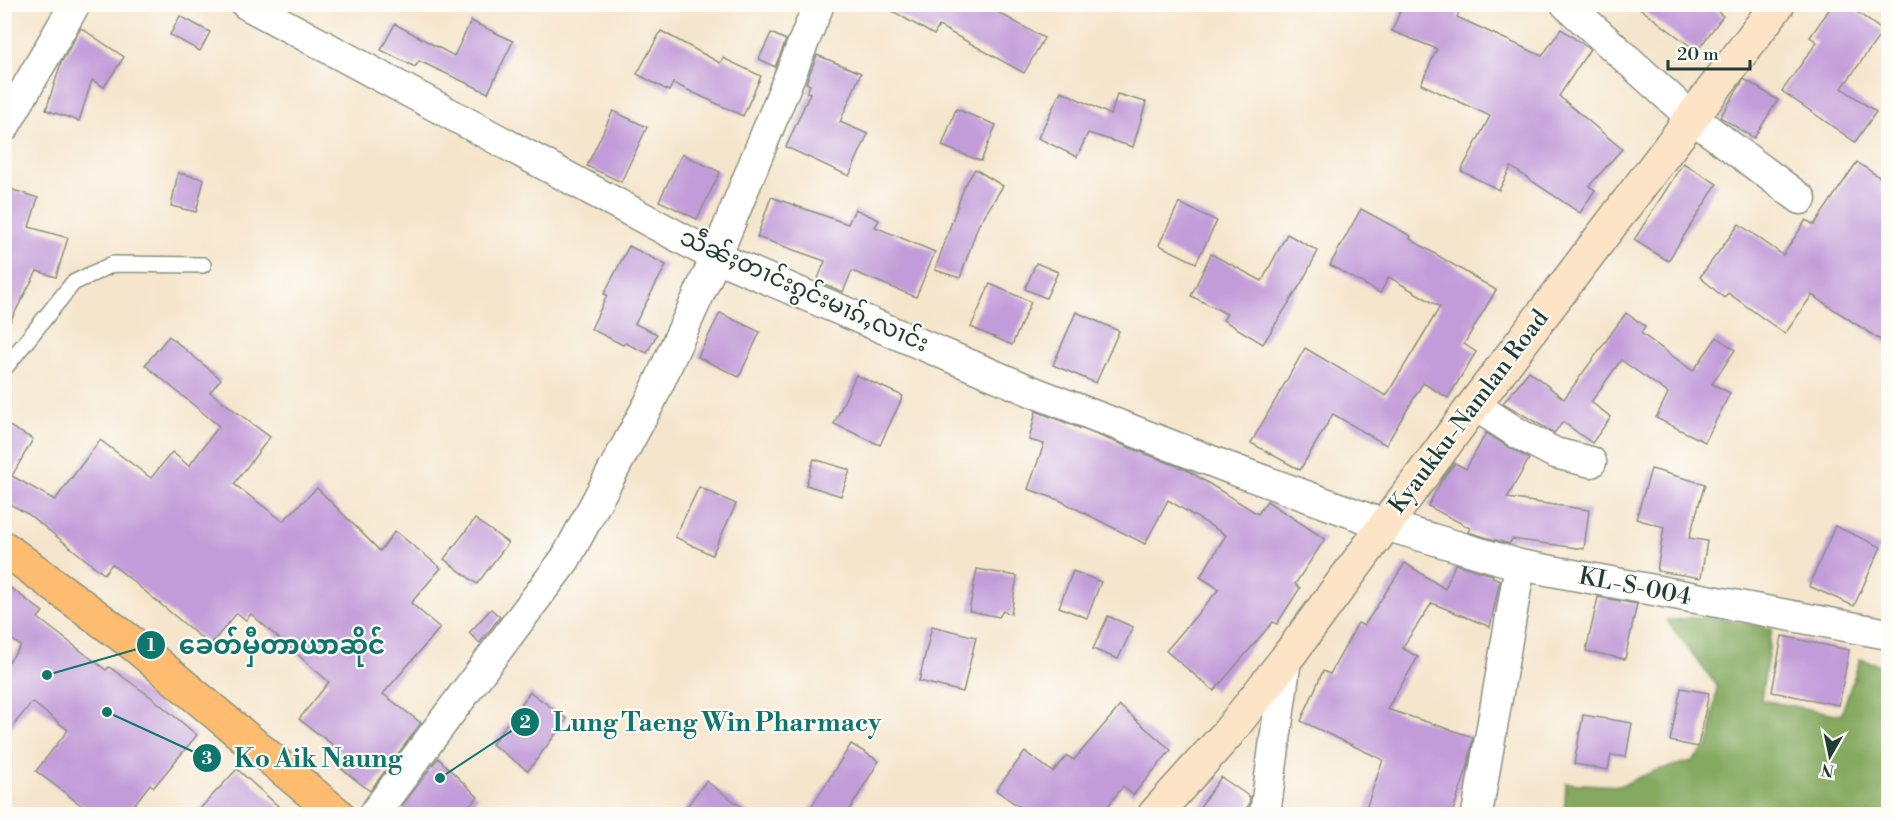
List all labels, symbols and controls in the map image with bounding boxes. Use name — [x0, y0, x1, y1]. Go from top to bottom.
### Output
scale bar — [1668, 33, 1750, 71]
text: 20 m — [1677, 43, 1719, 66]
street label: သဵၼ်ႈတၢင်းၵွင်းမၢၵ်ႇလၢင်း — [674, 221, 934, 361]
street label: Kyaukku-Namlan Road — [1383, 304, 1556, 520]
street label: KL-S-004 — [1576, 561, 1694, 613]
callout: ခေတ်မှီတာယာဆိုင် — [136, 623, 397, 667]
text: ခေတ်မှီတာယာဆိုင် — [179, 626, 385, 667]
text: 1 — [147, 634, 156, 657]
callout: Lung Taeng Win Pharmacy — [510, 700, 893, 744]
text: Lung Taeng Win Pharmacy — [553, 707, 882, 739]
text: 2 — [519, 711, 531, 734]
north arrow — [1800, 726, 1860, 786]
callout: Ko Aik Naung — [192, 736, 414, 780]
text: Ko Aik Naung — [234, 743, 403, 775]
text: 3 — [202, 747, 213, 770]
text: N — [1820, 759, 1836, 781]

